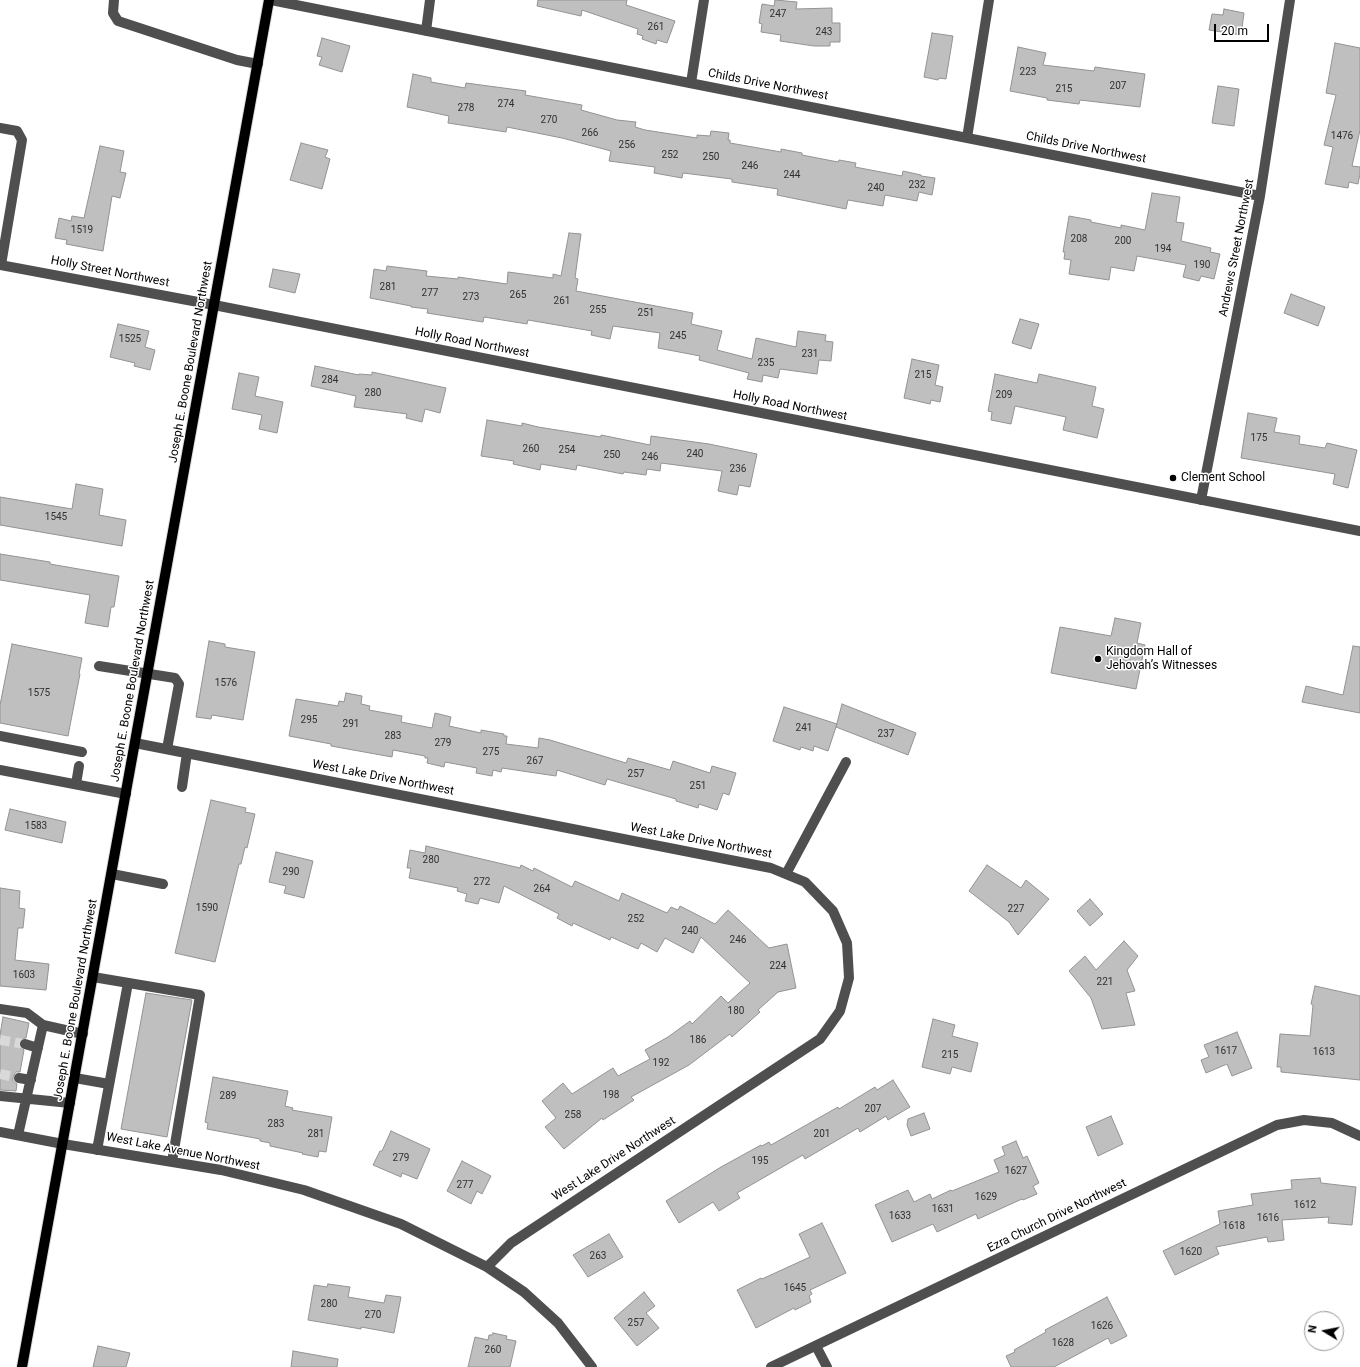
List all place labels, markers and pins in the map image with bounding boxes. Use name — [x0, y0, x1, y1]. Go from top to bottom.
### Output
place label: Clement School — [1181, 471, 1265, 485]
marker: Clement School — [1168, 473, 1178, 483]
place label: Kingdom Hall of Jehovah’s Witnesses — [1106, 645, 1217, 673]
marker: Kingdom Hall of Jehovah’s Witnesses — [1093, 654, 1103, 664]

